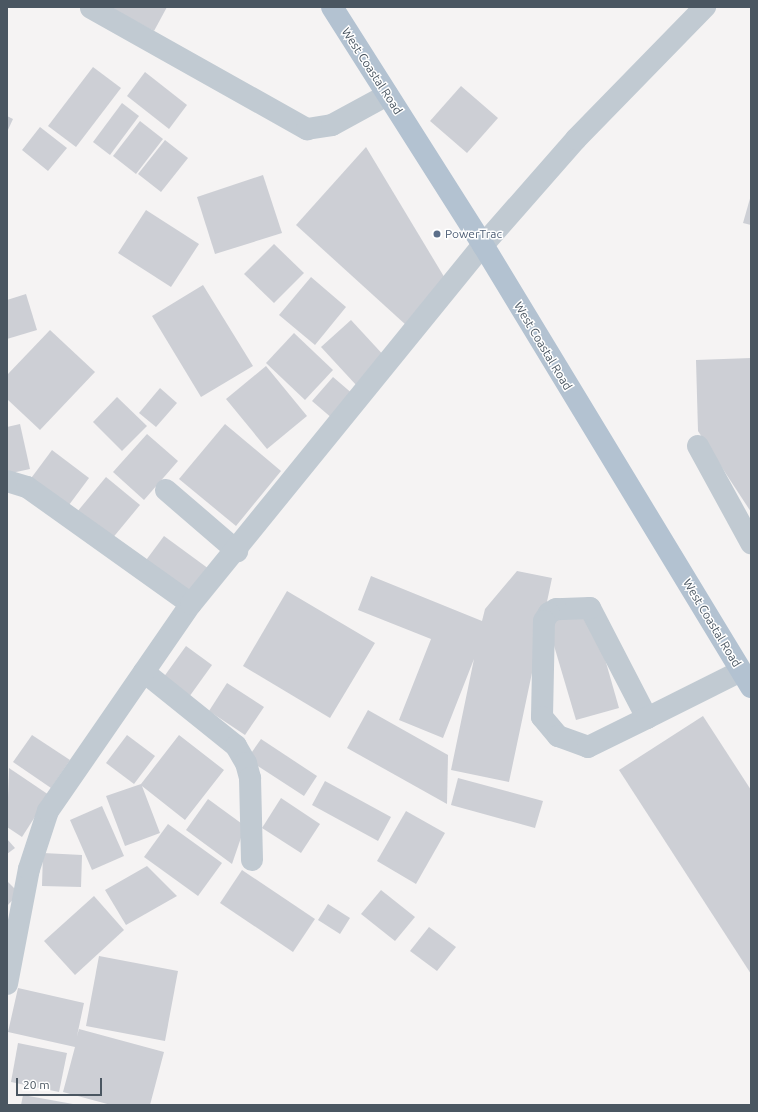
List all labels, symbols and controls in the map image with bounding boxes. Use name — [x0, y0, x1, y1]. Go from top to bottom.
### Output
street label: West Coastal Road — [339, 25, 405, 117]
place label: PowerTrac — [445, 227, 502, 241]
marker: PowerTrac — [432, 229, 442, 239]
street label: West Coastal Road — [511, 299, 575, 393]
street label: West Coastal Road — [680, 576, 744, 670]
scale bar — [18, 1070, 104, 1096]
text: 20 m — [23, 1078, 50, 1091]

